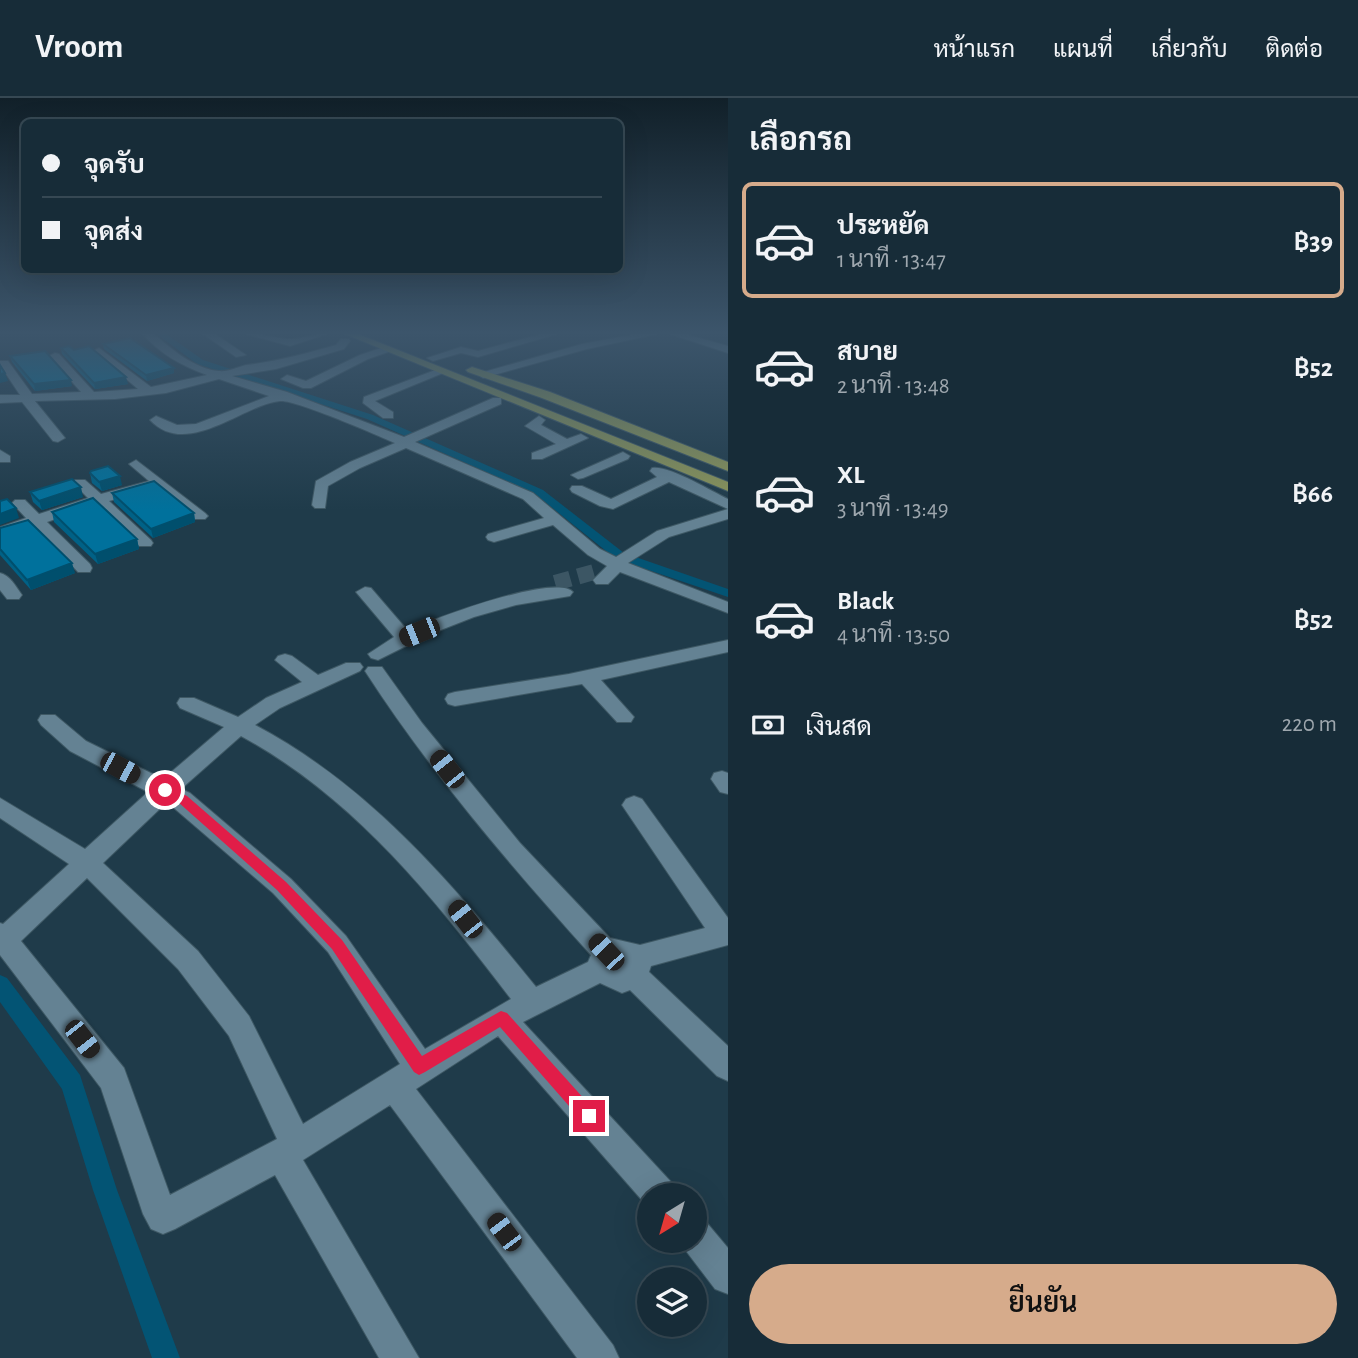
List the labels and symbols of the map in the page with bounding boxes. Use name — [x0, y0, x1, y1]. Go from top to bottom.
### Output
car — [396, 614, 443, 650]
car — [426, 746, 469, 792]
car — [97, 749, 144, 787]
route start — [149, 774, 181, 806]
car — [444, 896, 487, 942]
car — [584, 929, 629, 975]
car — [61, 1016, 104, 1062]
route end — [573, 1100, 605, 1132]
north arrow — [637, 1183, 707, 1253]
car — [483, 1209, 526, 1255]

